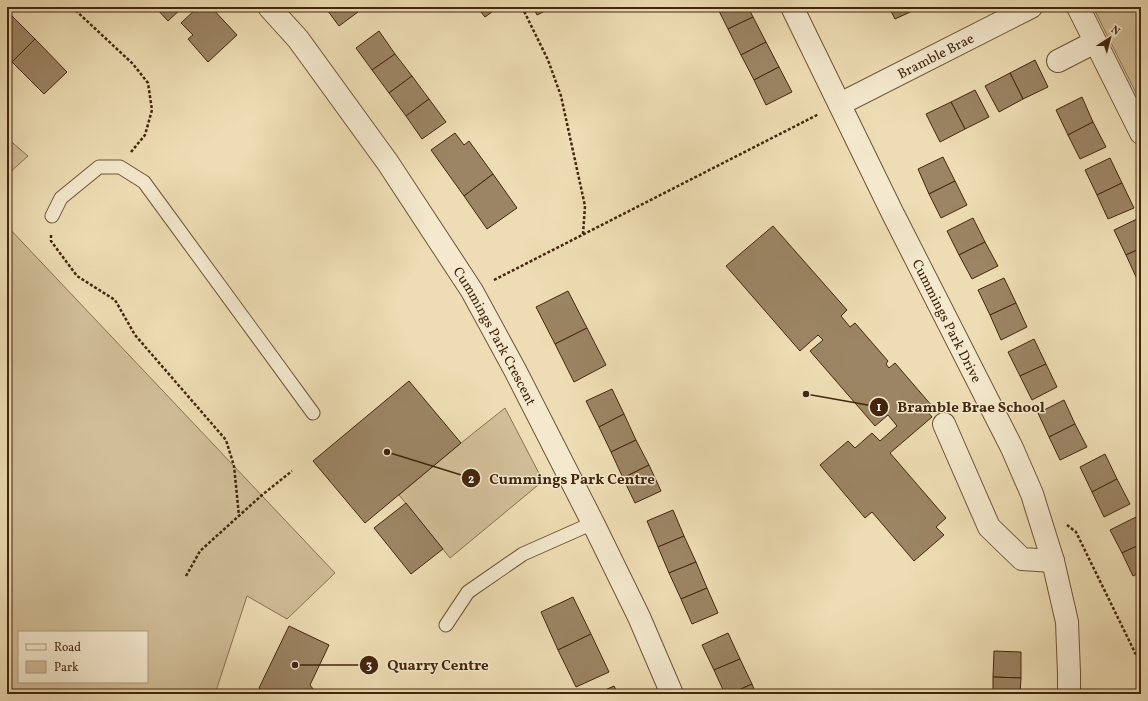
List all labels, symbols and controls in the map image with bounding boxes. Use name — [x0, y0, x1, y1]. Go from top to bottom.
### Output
north arrow — [1090, 18, 1130, 58]
text: N — [1107, 23, 1123, 40]
street label: Bramble Brae — [895, 29, 978, 84]
street label: Cummings Park Drive — [907, 256, 985, 387]
street label: Cummings Park Crescent — [448, 264, 540, 409]
callout: Bramble Brae School — [869, 393, 1052, 420]
text: Bramble Brae School — [897, 398, 1045, 419]
text: 1 — [877, 400, 882, 416]
callout: Cummings Park Centre — [461, 465, 663, 492]
text: Cummings Park Centre — [489, 470, 655, 491]
text: 2 — [468, 472, 474, 488]
legend — [18, 631, 148, 683]
text: Road — [54, 640, 81, 656]
callout: Quarry Centre — [359, 651, 497, 678]
text: Quarry Centre — [387, 656, 489, 677]
text: 3 — [366, 658, 372, 674]
text: Park — [54, 660, 79, 676]

